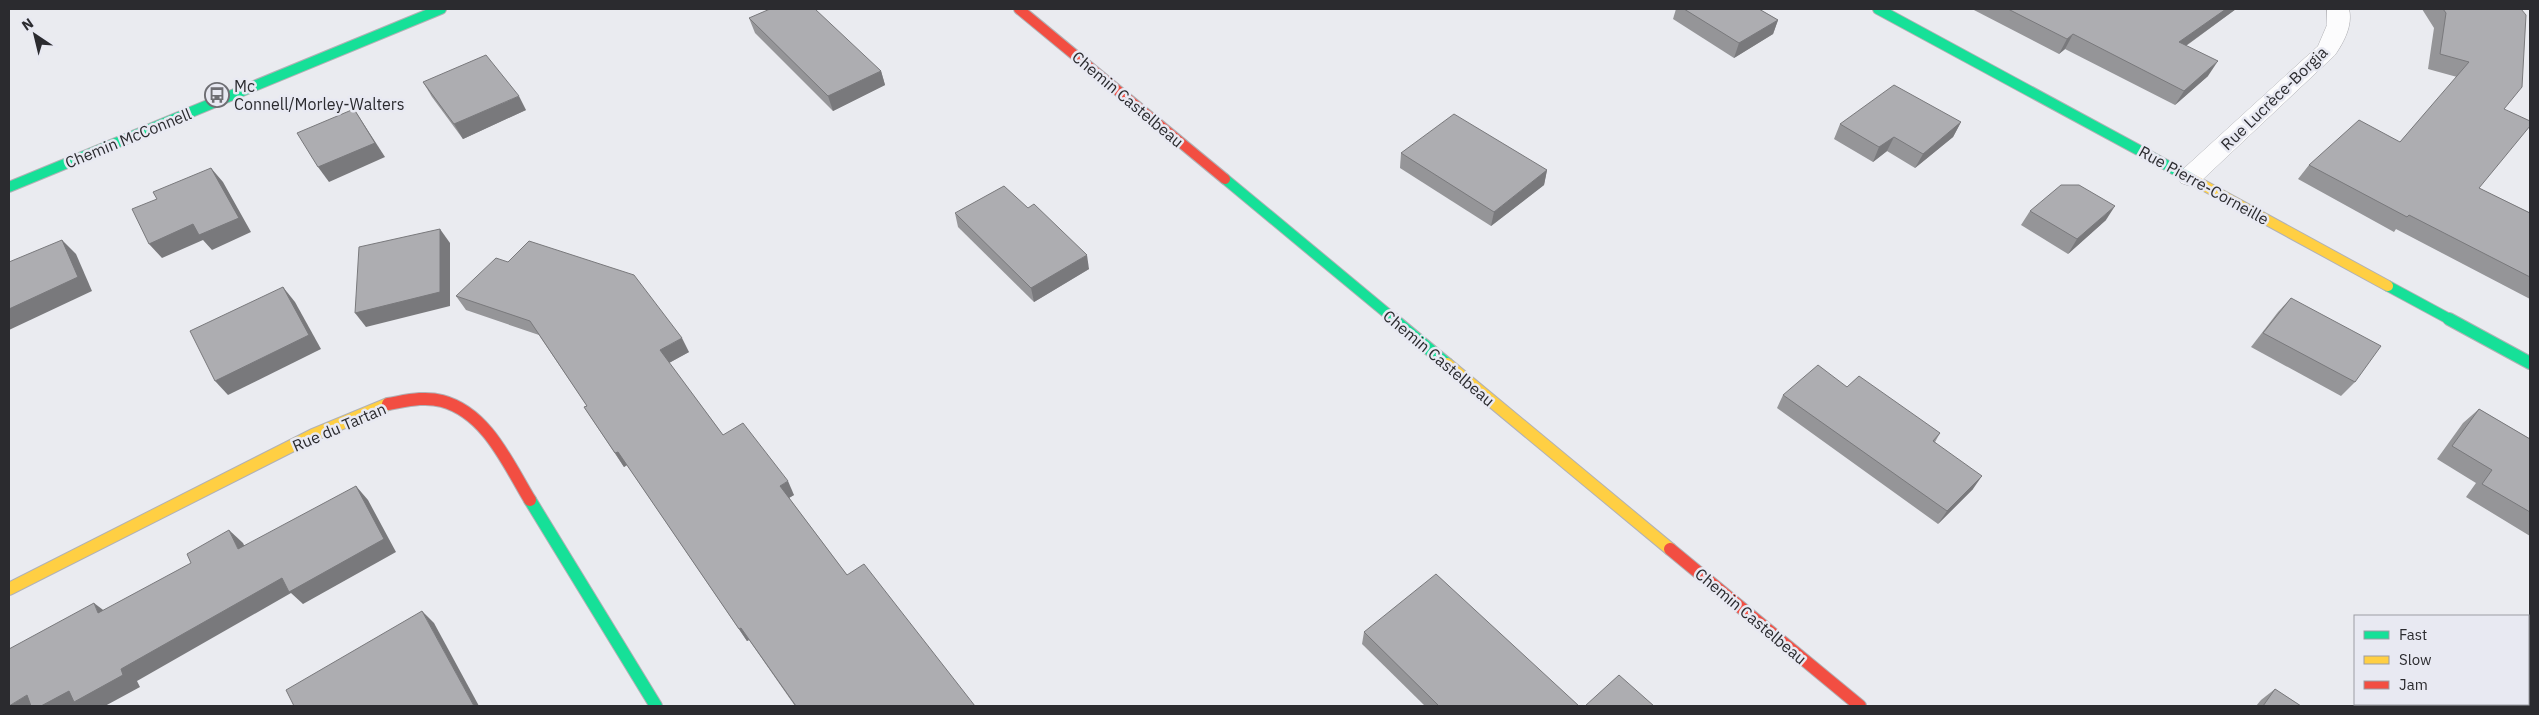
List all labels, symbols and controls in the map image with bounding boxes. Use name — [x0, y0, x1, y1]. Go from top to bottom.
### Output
north arrow — [10, 10, 60, 60]
text: N — [18, 14, 37, 35]
street label: Rue Lucrèce-Borgia — [2216, 42, 2332, 154]
street label: Chemin Castelbeau — [1068, 47, 1188, 151]
place label: Mc Connell/Morley-Walters — [234, 76, 404, 114]
bus stop icon: Mc Connell/Morley-Walters — [204, 82, 230, 108]
street label: Chemin McConnell — [62, 104, 194, 172]
street label: Rue Pierre-Corneille — [2135, 141, 2273, 229]
street label: Chemin Castelbeau — [1379, 306, 1499, 410]
street label: Rue du Tartan — [289, 398, 389, 456]
street label: Chemin Castelbeau — [1691, 564, 1811, 668]
legend — [2354, 615, 2529, 705]
text: Fast — [2399, 625, 2427, 644]
text: Slow — [2399, 650, 2432, 669]
text: Jam — [2399, 675, 2428, 694]

